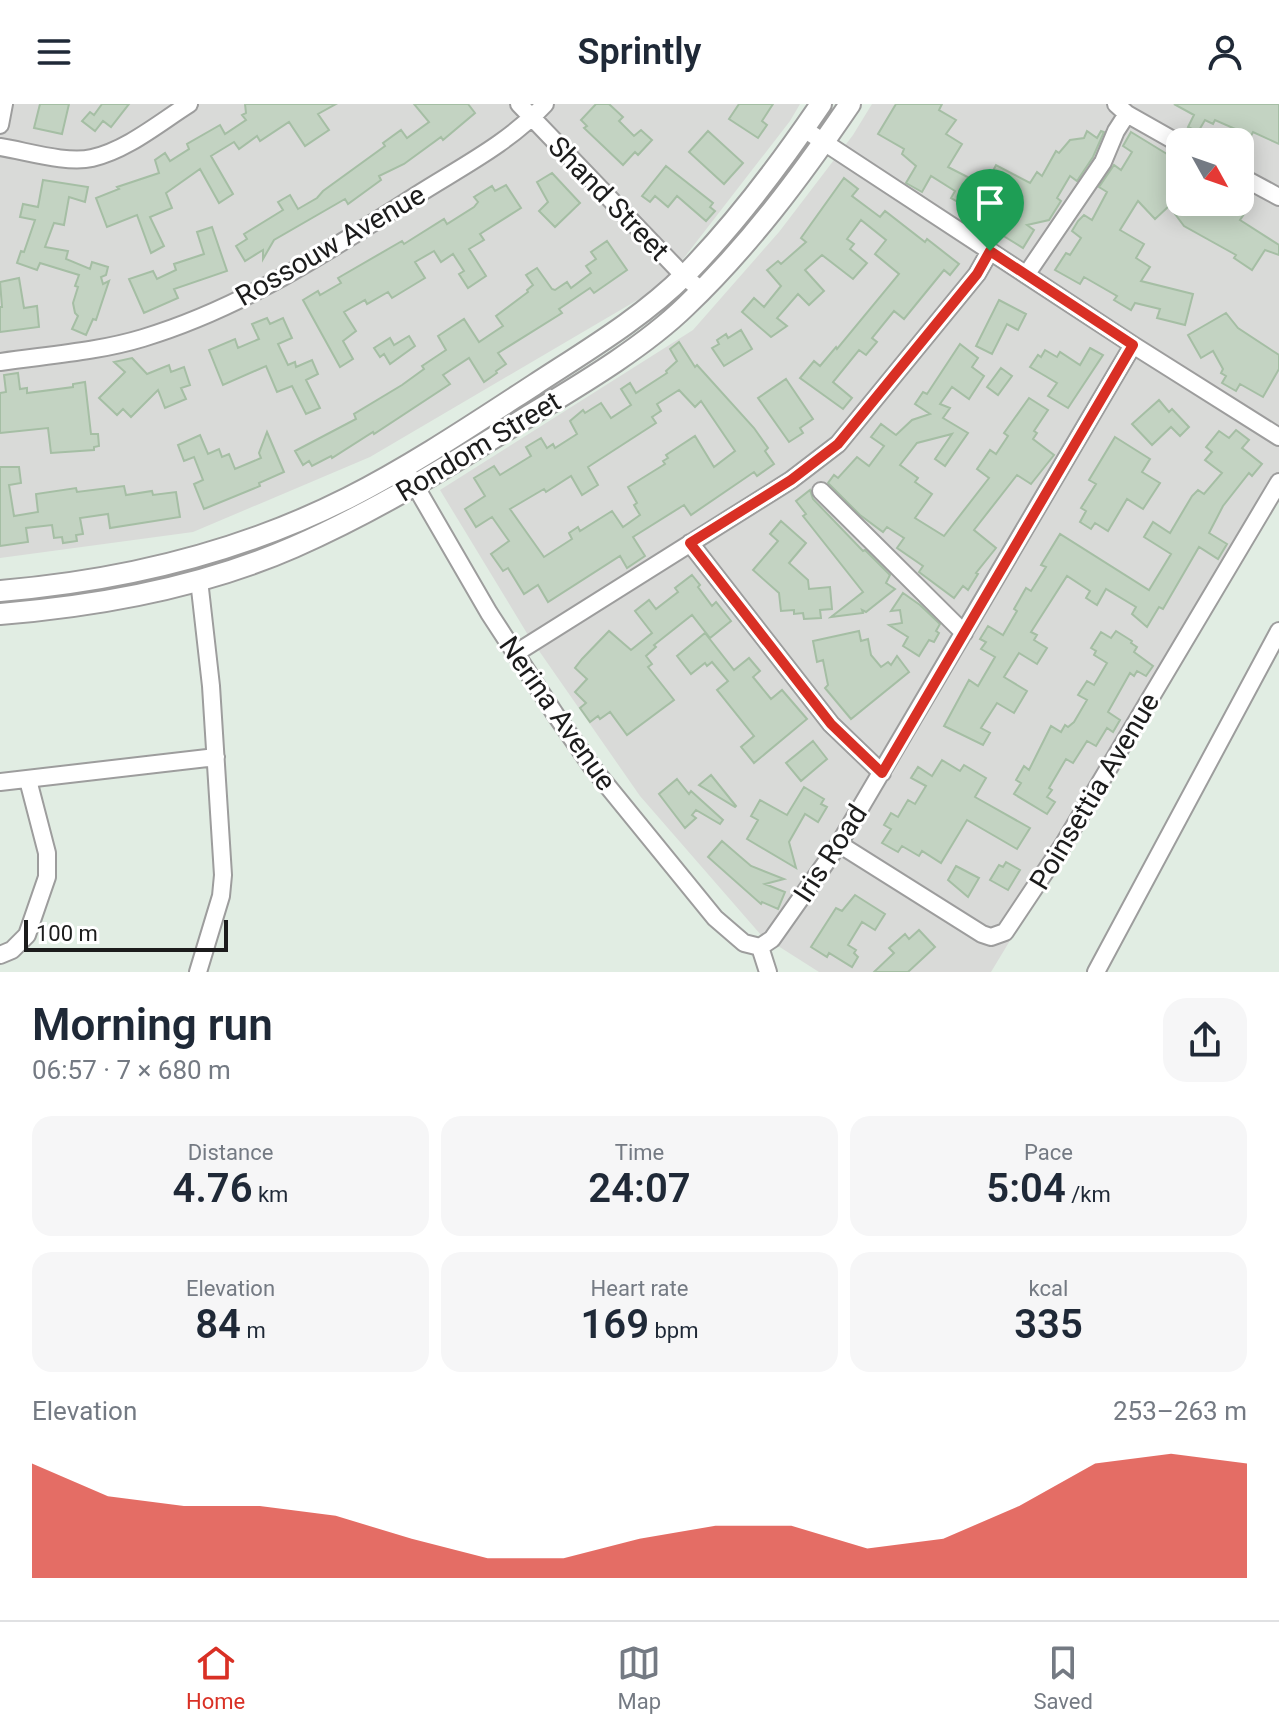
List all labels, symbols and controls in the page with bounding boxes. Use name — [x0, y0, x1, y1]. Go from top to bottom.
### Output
icon: menu — [32, 30, 76, 74]
icon: person — [1203, 30, 1247, 74]
text: Sprintly — [578, 31, 701, 73]
north arrow — [1166, 128, 1254, 216]
map controls — [1166, 128, 1254, 216]
street label: Shand Street — [541, 130, 676, 267]
pin — [956, 169, 1024, 251]
street label: Rossouw Avenue — [230, 178, 431, 313]
icon: arrive — [968, 181, 1012, 225]
street label: Rondom Street — [390, 384, 566, 508]
street label: Nerina Avenue — [492, 630, 623, 797]
street label: Poinsettia Avenue — [1023, 687, 1166, 896]
street label: Iris Road — [787, 798, 874, 908]
scale bar — [24, 916, 228, 952]
text: 100 m — [36, 921, 98, 946]
button: share — [1163, 998, 1247, 1082]
text: Morning run — [32, 999, 273, 1051]
text: 06:57 · 7 × 680 m — [32, 1055, 231, 1085]
text: Distance — [188, 1140, 273, 1165]
text: Time — [615, 1140, 664, 1165]
text: Pace — [1024, 1140, 1073, 1165]
text: 4.76 — [173, 1165, 253, 1212]
text: 24:07 — [588, 1165, 691, 1212]
text: 5:04 — [986, 1165, 1066, 1212]
text: km — [253, 1182, 288, 1207]
text: /km — [1066, 1182, 1111, 1207]
text: Elevation — [186, 1276, 275, 1301]
text: Heart rate — [591, 1276, 688, 1301]
text: kcal — [1029, 1276, 1068, 1301]
text: 84 — [195, 1301, 241, 1348]
text: 169 — [580, 1301, 649, 1348]
text: 335 — [1014, 1301, 1083, 1348]
text: m — [241, 1318, 266, 1343]
text: bpm — [649, 1318, 699, 1343]
text: Elevation — [32, 1396, 137, 1426]
text: 253–263 m — [1113, 1396, 1247, 1426]
tab: Home — [186, 1641, 245, 1714]
tab: Map — [617, 1641, 661, 1714]
tab: Saved — [1033, 1641, 1093, 1714]

